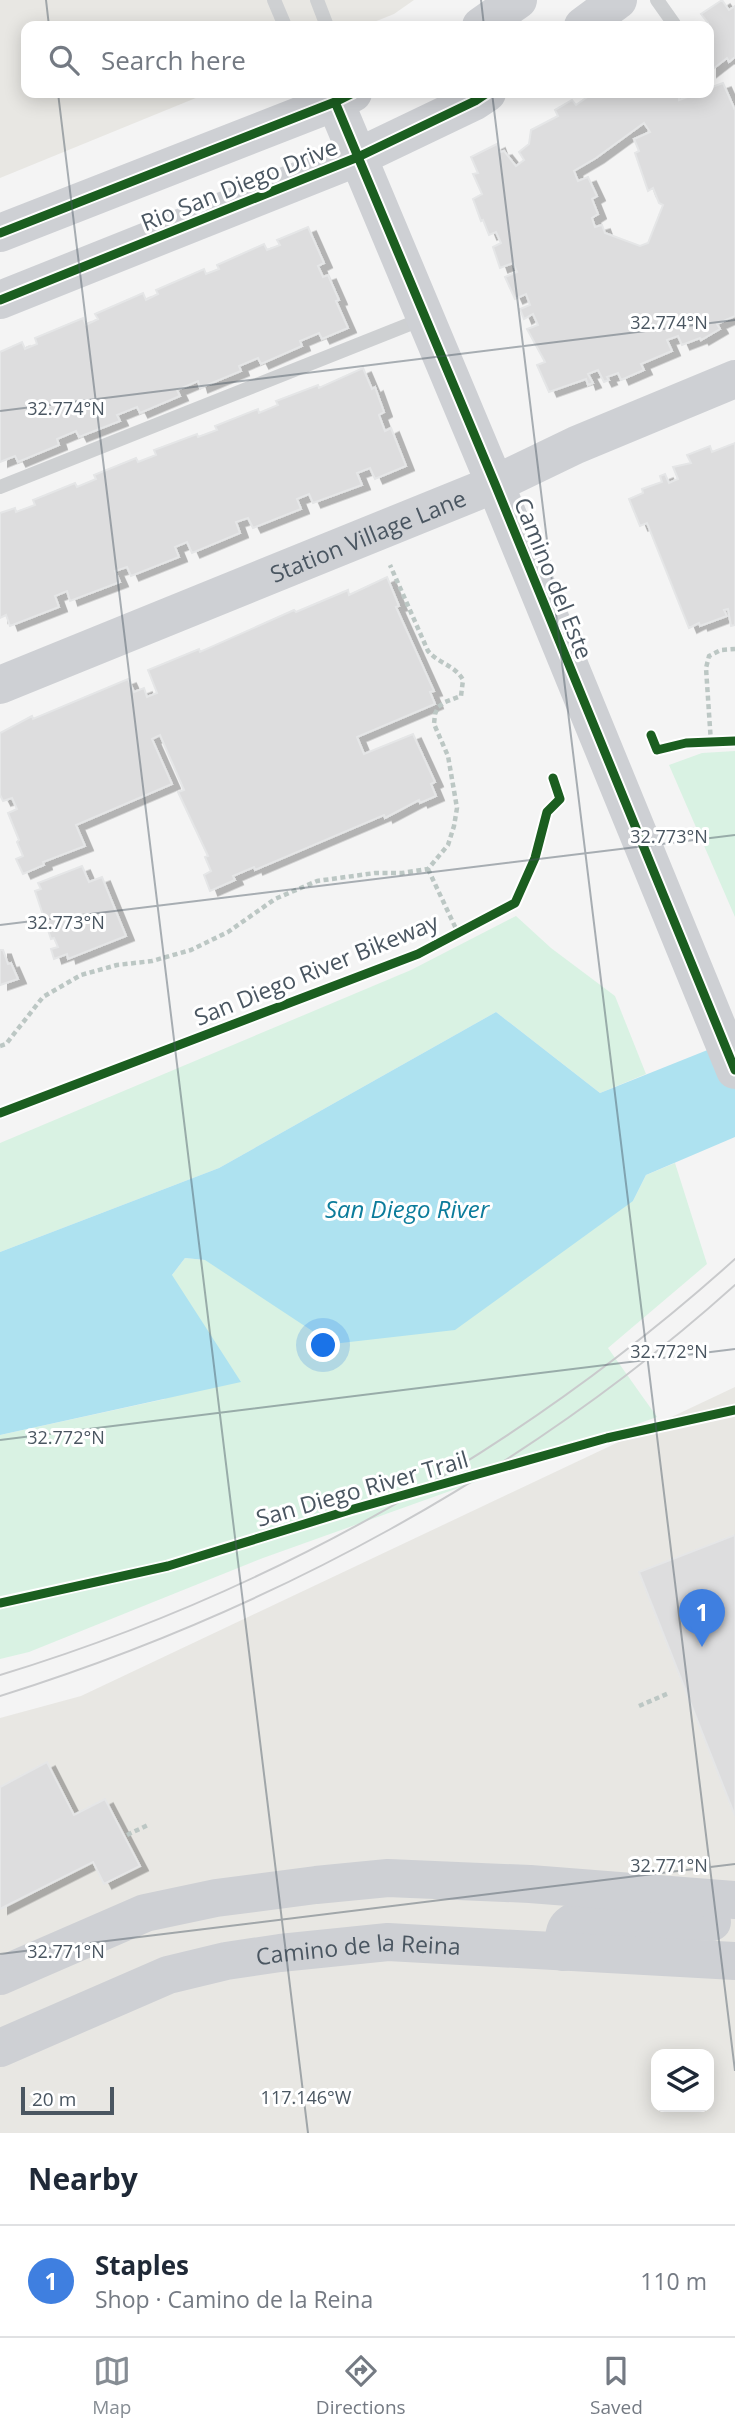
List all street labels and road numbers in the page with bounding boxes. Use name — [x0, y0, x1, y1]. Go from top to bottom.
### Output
street label: Rio San Diego Drive — [136, 130, 342, 238]
street label: Station Village Lane — [265, 482, 471, 590]
street label: Camino del Este — [507, 492, 601, 664]
street label: San Diego River Bikeway — [189, 905, 443, 1033]
street label: San Diego River Trail — [252, 1442, 472, 1534]
street label: Camino de la Reina — [254, 1926, 462, 1972]

